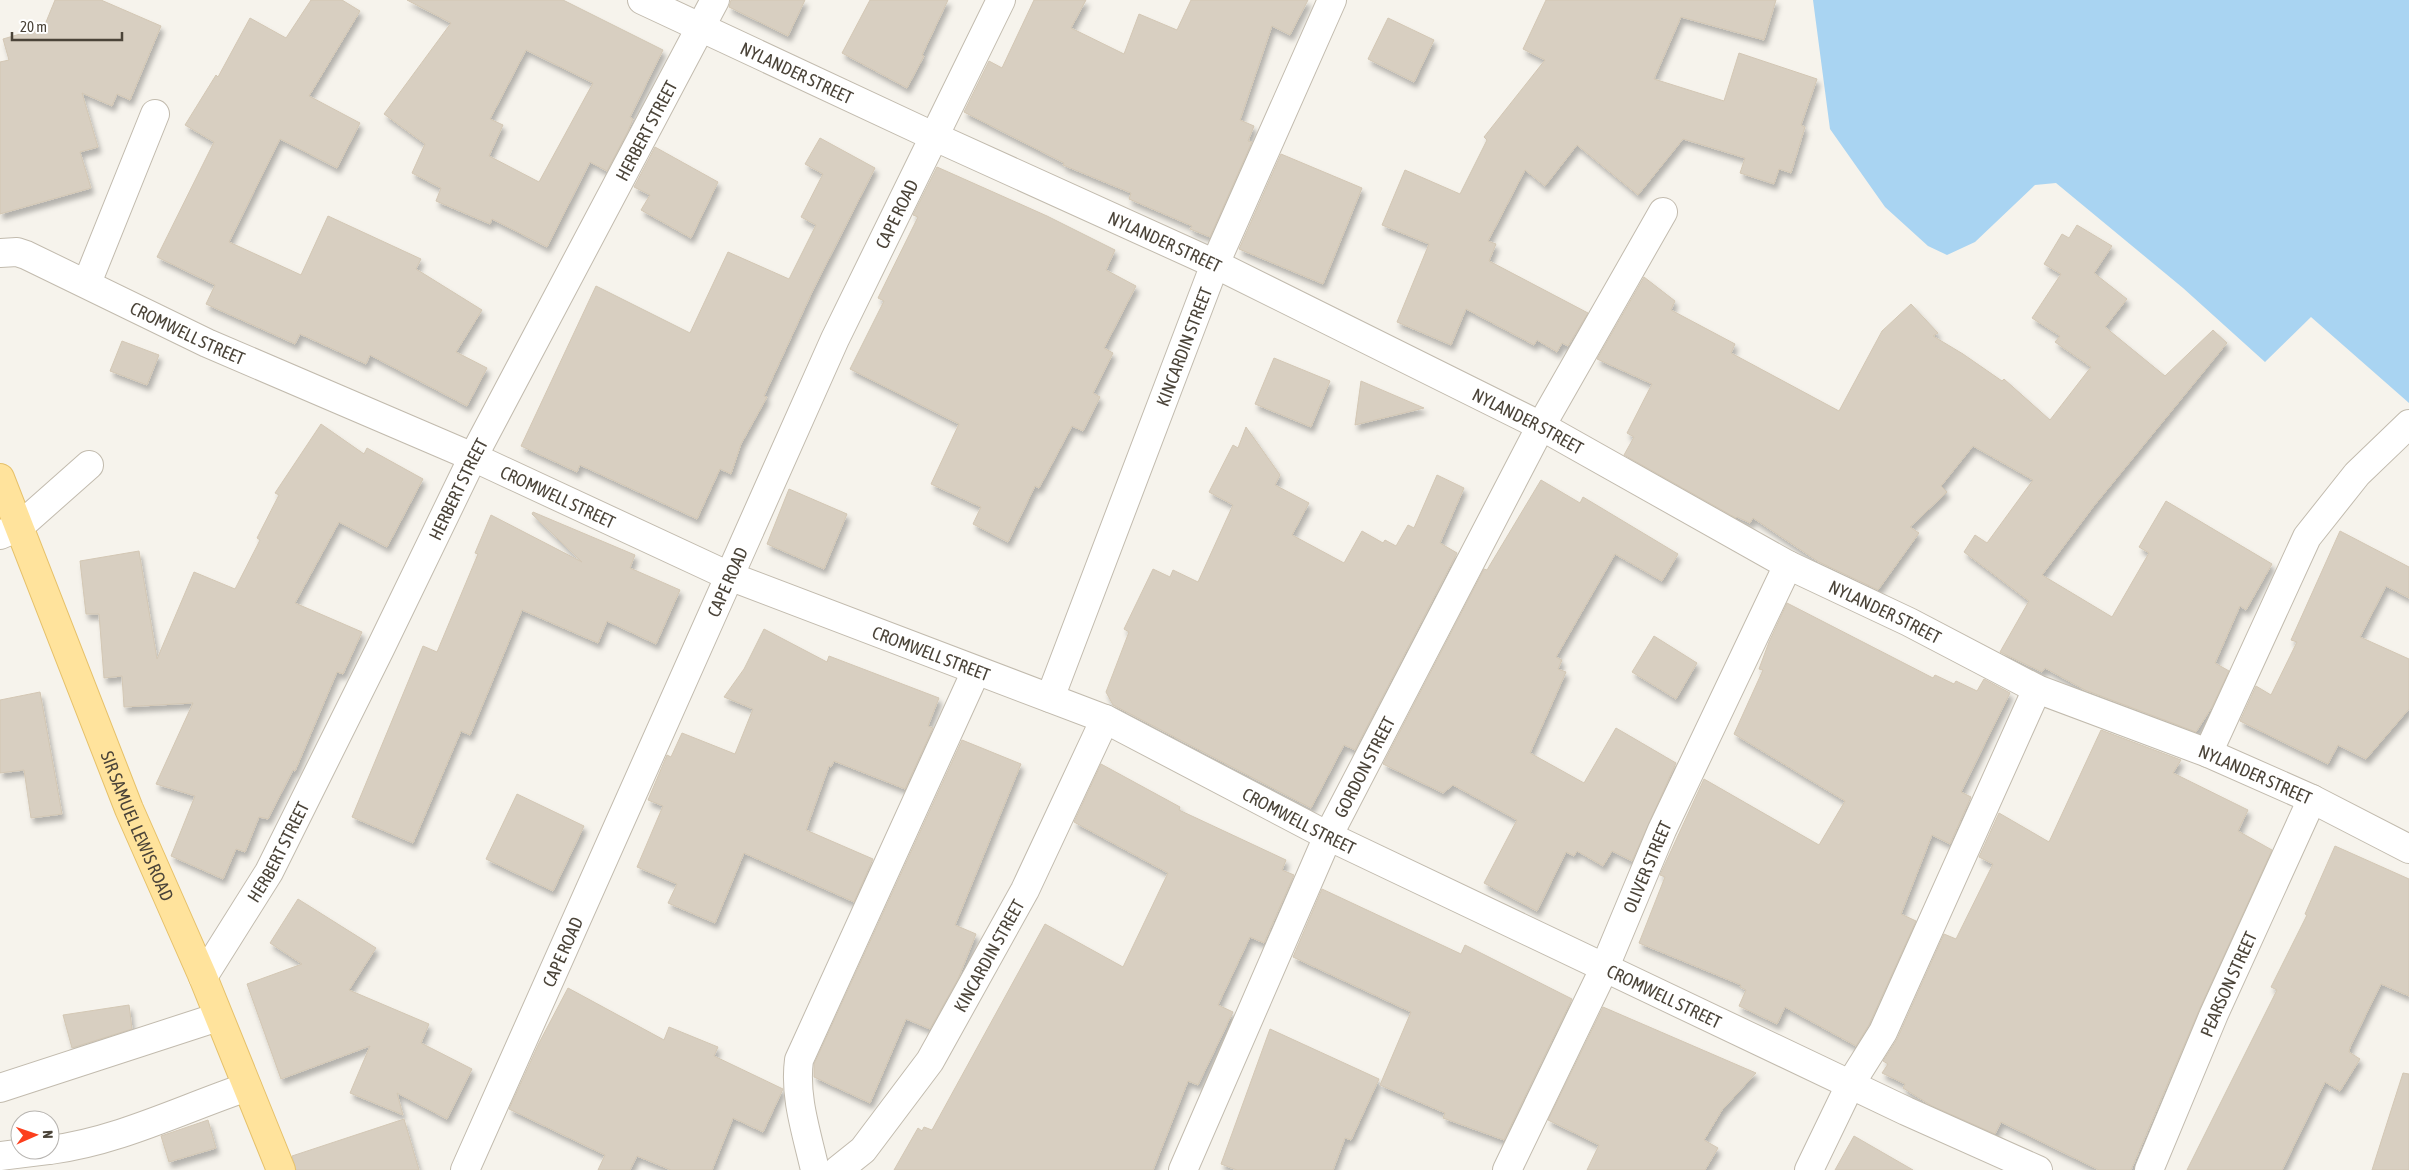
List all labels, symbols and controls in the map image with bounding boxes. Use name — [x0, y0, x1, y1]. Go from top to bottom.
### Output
scale bar — [12, 10, 122, 42]
text: 20 m — [20, 18, 47, 35]
street label: NYLANDER STREET — [737, 37, 857, 108]
street label: HERBERT STREET — [611, 77, 681, 184]
street label: CAPE ROAD — [871, 176, 922, 252]
street label: NYLANDER STREET — [1105, 207, 1225, 276]
street label: KINCARDIN STREET — [1152, 284, 1216, 409]
street label: CROMWELL STREET — [127, 297, 248, 369]
street label: NYLANDER STREET — [1469, 383, 1587, 458]
street label: HERBERT STREET — [424, 435, 492, 543]
street label: CROMWELL STREET — [497, 461, 619, 532]
street label: CAPE ROAD — [702, 544, 752, 620]
street label: NYLANDER STREET — [1826, 575, 1945, 648]
street label: CROMWELL STREET — [870, 621, 993, 685]
street label: GORDON STREET — [1329, 713, 1399, 821]
street label: NYLANDER STREET — [2196, 740, 2316, 808]
street label: SIR SAMUEL LEWIS ROAD — [97, 748, 178, 904]
street label: CROMWELL STREET — [1239, 783, 1359, 858]
street label: HERBERT STREET — [242, 798, 313, 906]
street label: OLIVER STREET — [1618, 817, 1675, 916]
street label: KINCARDIN STREET — [949, 896, 1028, 1016]
street label: CAPE ROAD — [538, 914, 587, 990]
street label: PEARSON STREET — [2195, 928, 2261, 1040]
street label: CROMWELL STREET — [1604, 960, 1725, 1032]
north arrow — [10, 1110, 60, 1160]
text: N — [40, 1130, 56, 1139]

